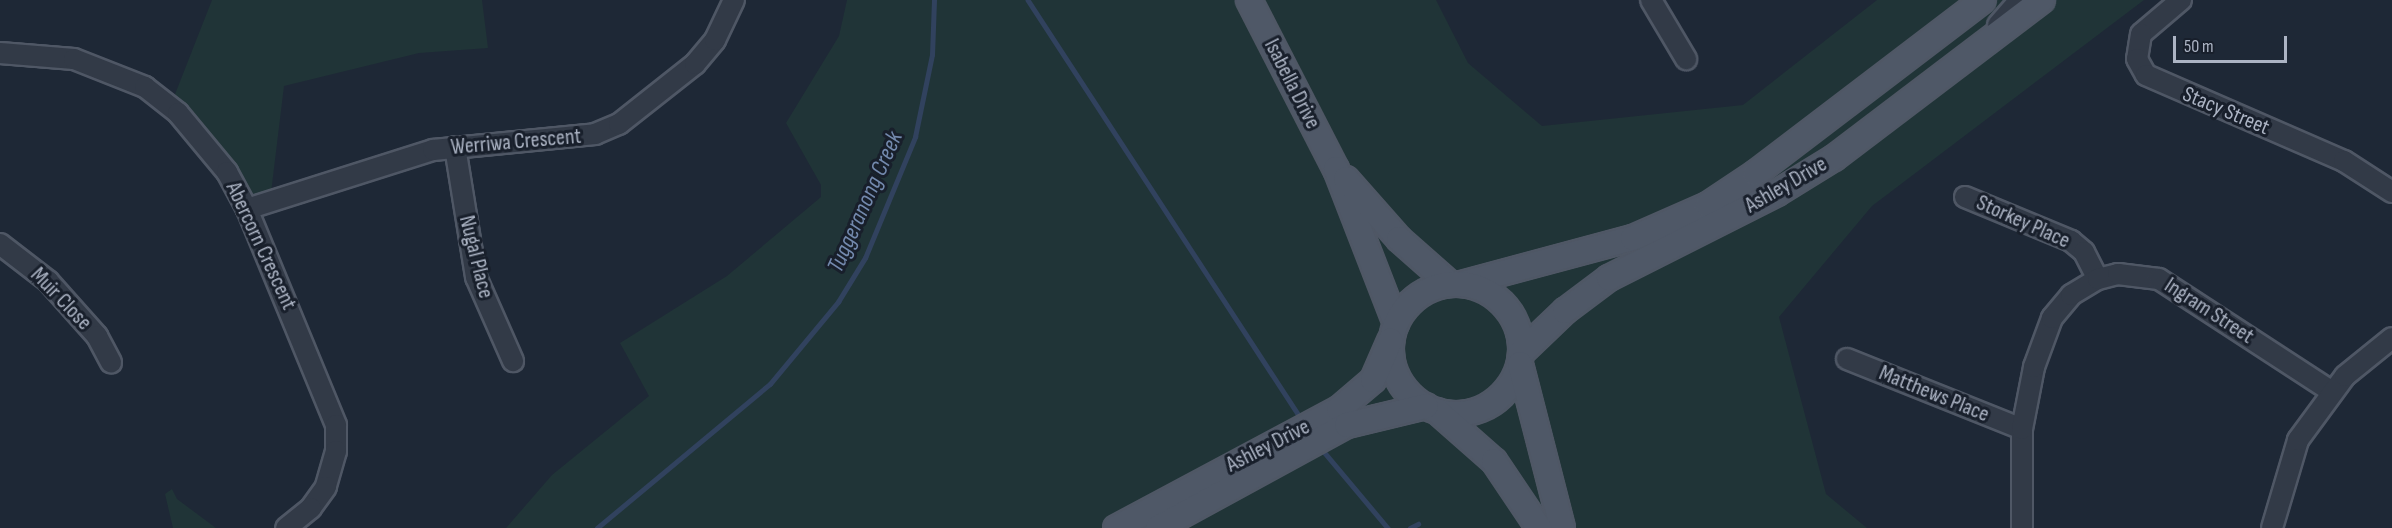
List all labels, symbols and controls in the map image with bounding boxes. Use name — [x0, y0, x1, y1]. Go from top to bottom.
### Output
scale bar — [2176, 24, 2290, 62]
street label: Isabella Drive — [1258, 35, 1326, 133]
text: 50 m — [2184, 36, 2214, 57]
street label: Stacy Street — [2179, 81, 2273, 141]
street label: Werriwa Crescent — [450, 123, 582, 161]
water label: Tuggeranong Creek — [821, 127, 909, 277]
street label: Ashley Drive — [1740, 151, 1832, 219]
street label: Abercorn Crescent — [220, 178, 302, 314]
street label: Storkey Place — [1972, 190, 2074, 254]
street label: Nugal Place — [453, 213, 499, 301]
street label: Muir Close — [25, 262, 97, 336]
street label: Ingram Street — [2159, 272, 2259, 350]
street label: Matthews Place — [1875, 360, 1993, 428]
street label: Ashley Drive — [1222, 414, 1314, 478]

